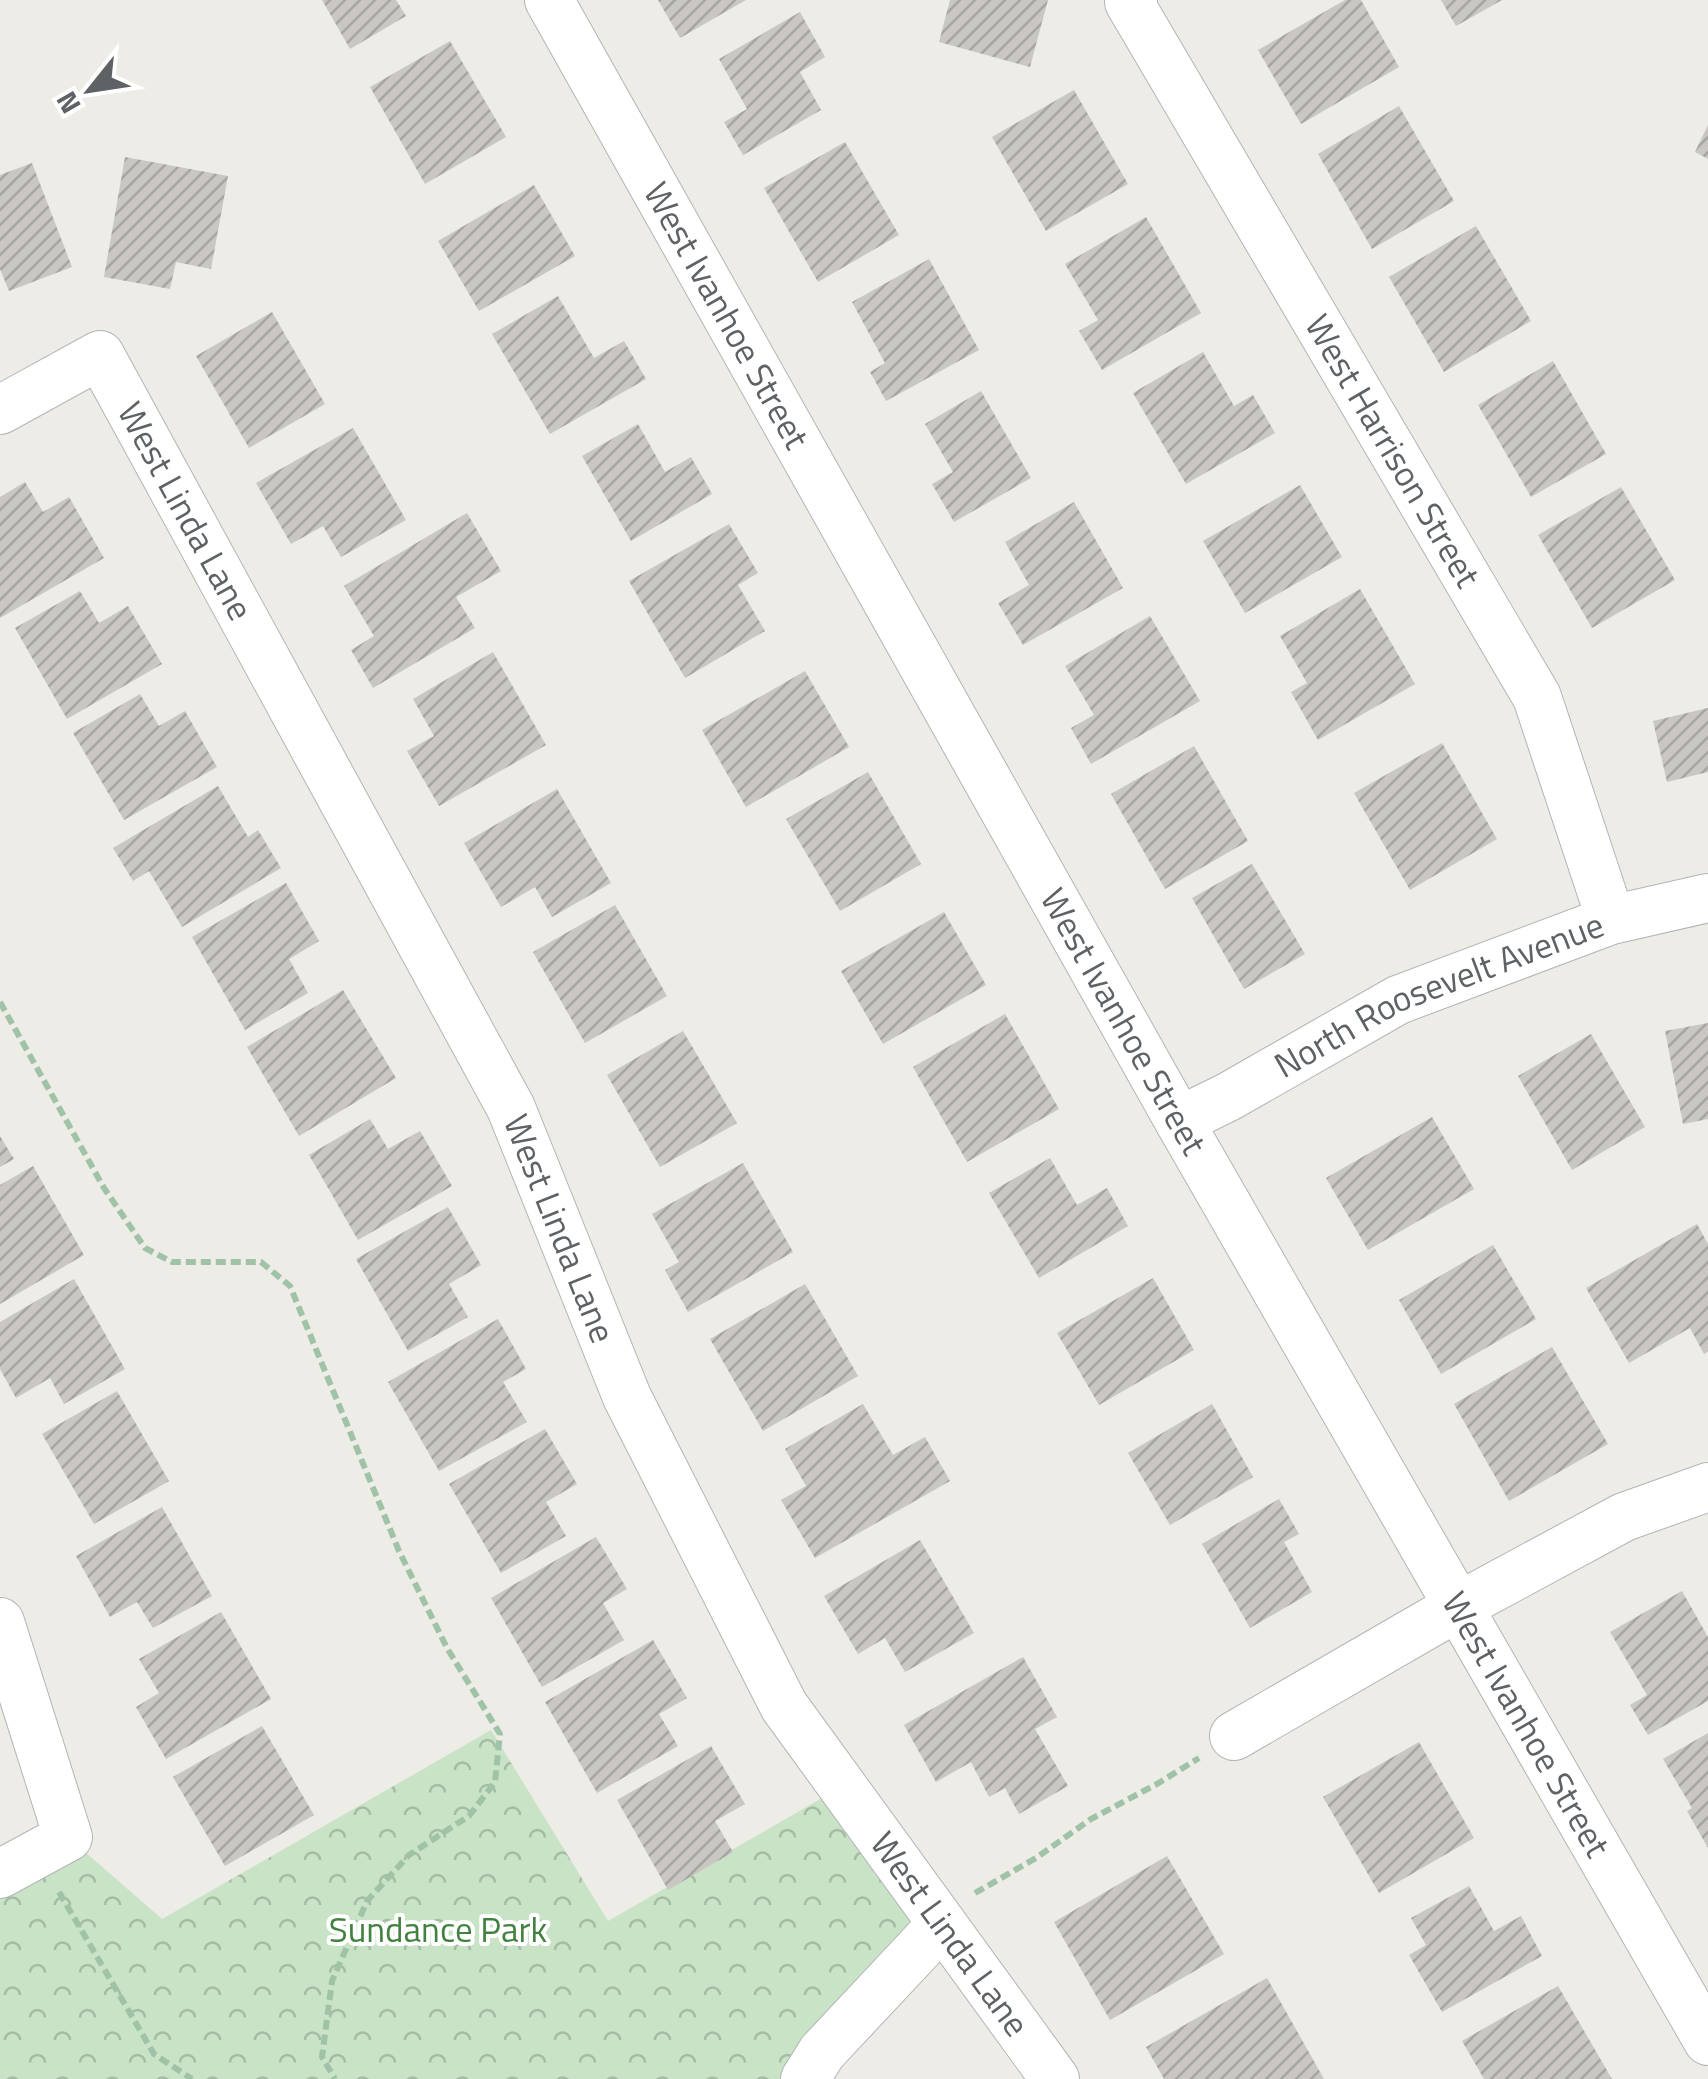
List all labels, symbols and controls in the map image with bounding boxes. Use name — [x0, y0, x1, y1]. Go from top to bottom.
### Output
north arrow — [40, 40, 140, 140]
text: N — [44, 84, 91, 122]
street label: West Ivanhoe Street — [631, 172, 824, 459]
street label: West Harrison Street — [1292, 304, 1495, 597]
street label: West Linda Lane — [104, 391, 268, 630]
street label: West Ivanhoe Street — [1027, 878, 1221, 1165]
street label: North Roosevelt Avenue — [1264, 897, 1611, 1091]
street label: West Linda Lane — [490, 1106, 630, 1351]
street label: West Ivanhoe Street — [1429, 1581, 1625, 1867]
street label: West Linda Lane — [858, 1820, 1044, 2047]
park label: Sundance Park — [329, 1902, 548, 1956]

